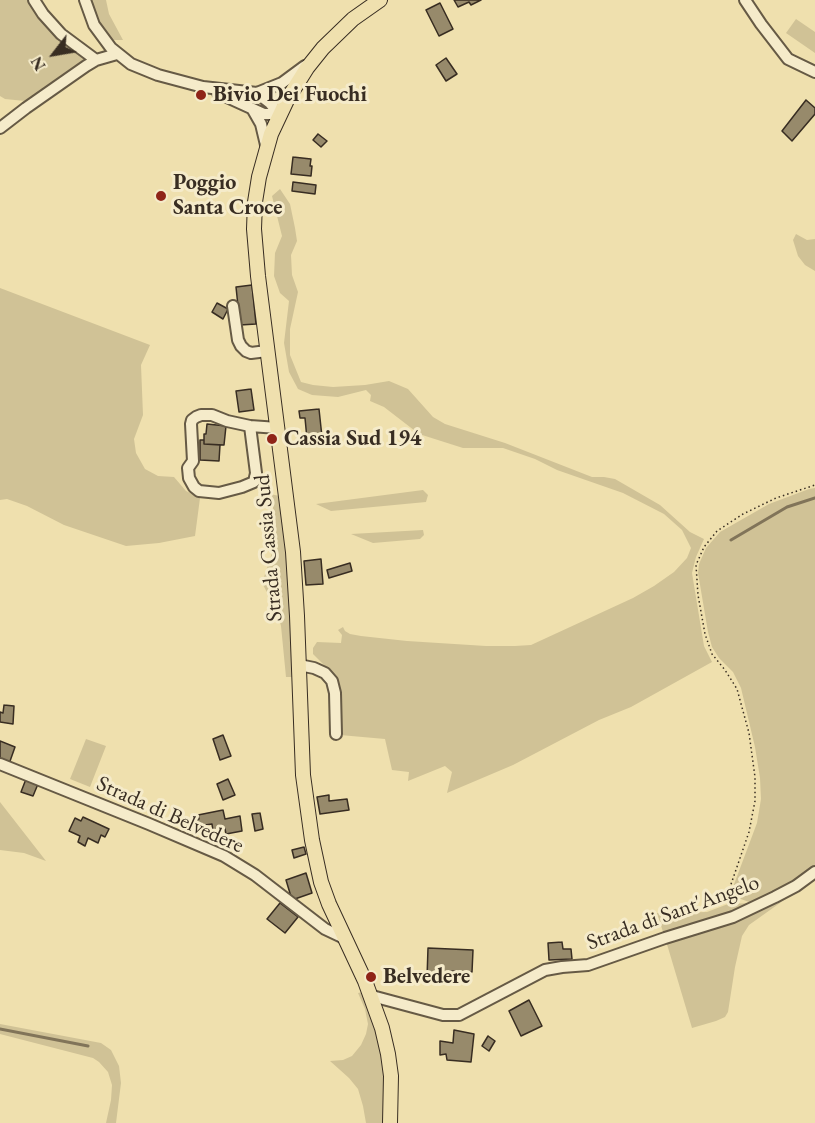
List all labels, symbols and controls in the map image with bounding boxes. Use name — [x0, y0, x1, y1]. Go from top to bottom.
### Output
north arrow — [24, 24, 84, 84]
text: N — [26, 53, 50, 74]
place label: Bivio Dei Fuochi — [213, 82, 367, 108]
marker: Bivio Dei Fuochi — [194, 88, 208, 102]
place label: Poggio Santa Croce — [173, 170, 282, 222]
marker: Poggio Santa Croce — [154, 189, 168, 203]
place label: Cassia Sud 194 — [284, 426, 421, 452]
marker: Cassia Sud 194 — [265, 432, 279, 446]
street label: Strada Cassia Sud — [249, 473, 289, 623]
street label: Strada di Belvedere — [92, 771, 248, 859]
street label: Strada di Sant'Angelo — [583, 870, 763, 956]
place label: Belvedere — [383, 964, 470, 990]
marker: Belvedere — [364, 970, 378, 984]

